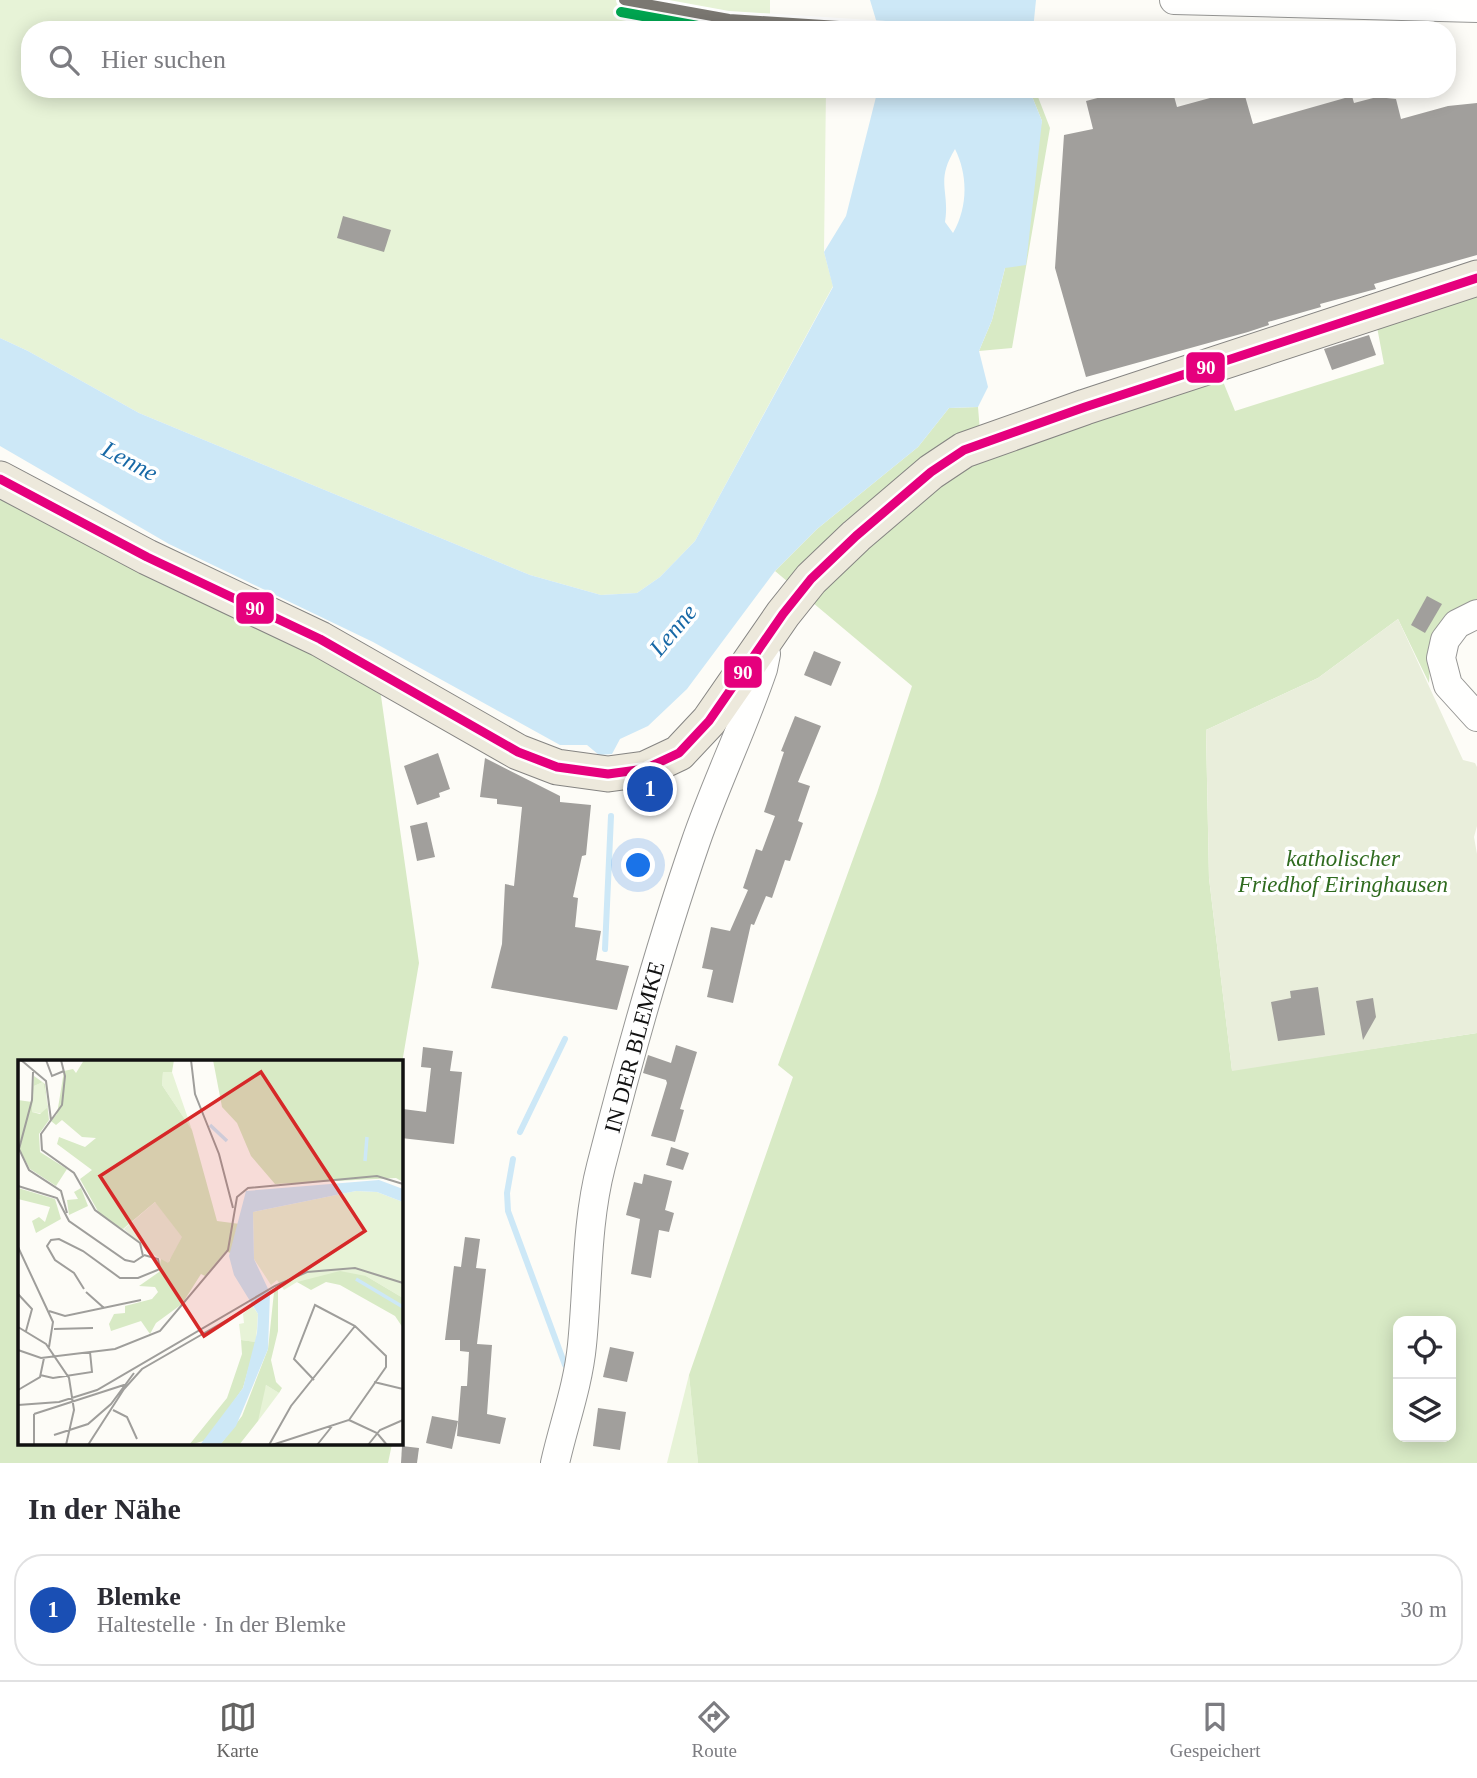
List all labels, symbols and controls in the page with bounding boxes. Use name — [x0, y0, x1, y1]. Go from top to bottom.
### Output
search box — [21, 21, 1456, 98]
icon: search — [45, 41, 83, 79]
text: Hier suchen — [101, 45, 226, 74]
line badge: 90 — [1185, 351, 1226, 384]
text: 90 — [1197, 357, 1216, 378]
water label: Lenne — [97, 435, 162, 486]
line badge: 90 — [235, 591, 275, 625]
text: 90 — [246, 598, 265, 619]
water label: Lenne — [644, 599, 702, 662]
line badge: 90 — [723, 655, 763, 689]
text: 90 — [734, 662, 753, 683]
pin: 1 — [627, 763, 673, 815]
park label: katholischer Friedhof Eiringhausen — [1237, 846, 1448, 897]
your location — [621, 848, 655, 882]
street label: IN DER BLEMKE — [600, 959, 669, 1136]
inset map — [18, 1060, 402, 1446]
map controls — [1393, 1316, 1456, 1442]
button: locate — [1393, 1316, 1456, 1379]
button: layers — [1393, 1379, 1456, 1442]
text: In der Nähe — [28, 1492, 181, 1525]
text: Blemke — [97, 1582, 181, 1611]
text: 1 — [47, 1597, 59, 1622]
text: 30 m — [1400, 1597, 1447, 1622]
text: Haltestelle · In der Blemke — [97, 1612, 346, 1637]
tab: Karte — [216, 1698, 259, 1762]
tab: Route — [692, 1698, 737, 1762]
tab: Gespeichert — [1170, 1698, 1261, 1762]

